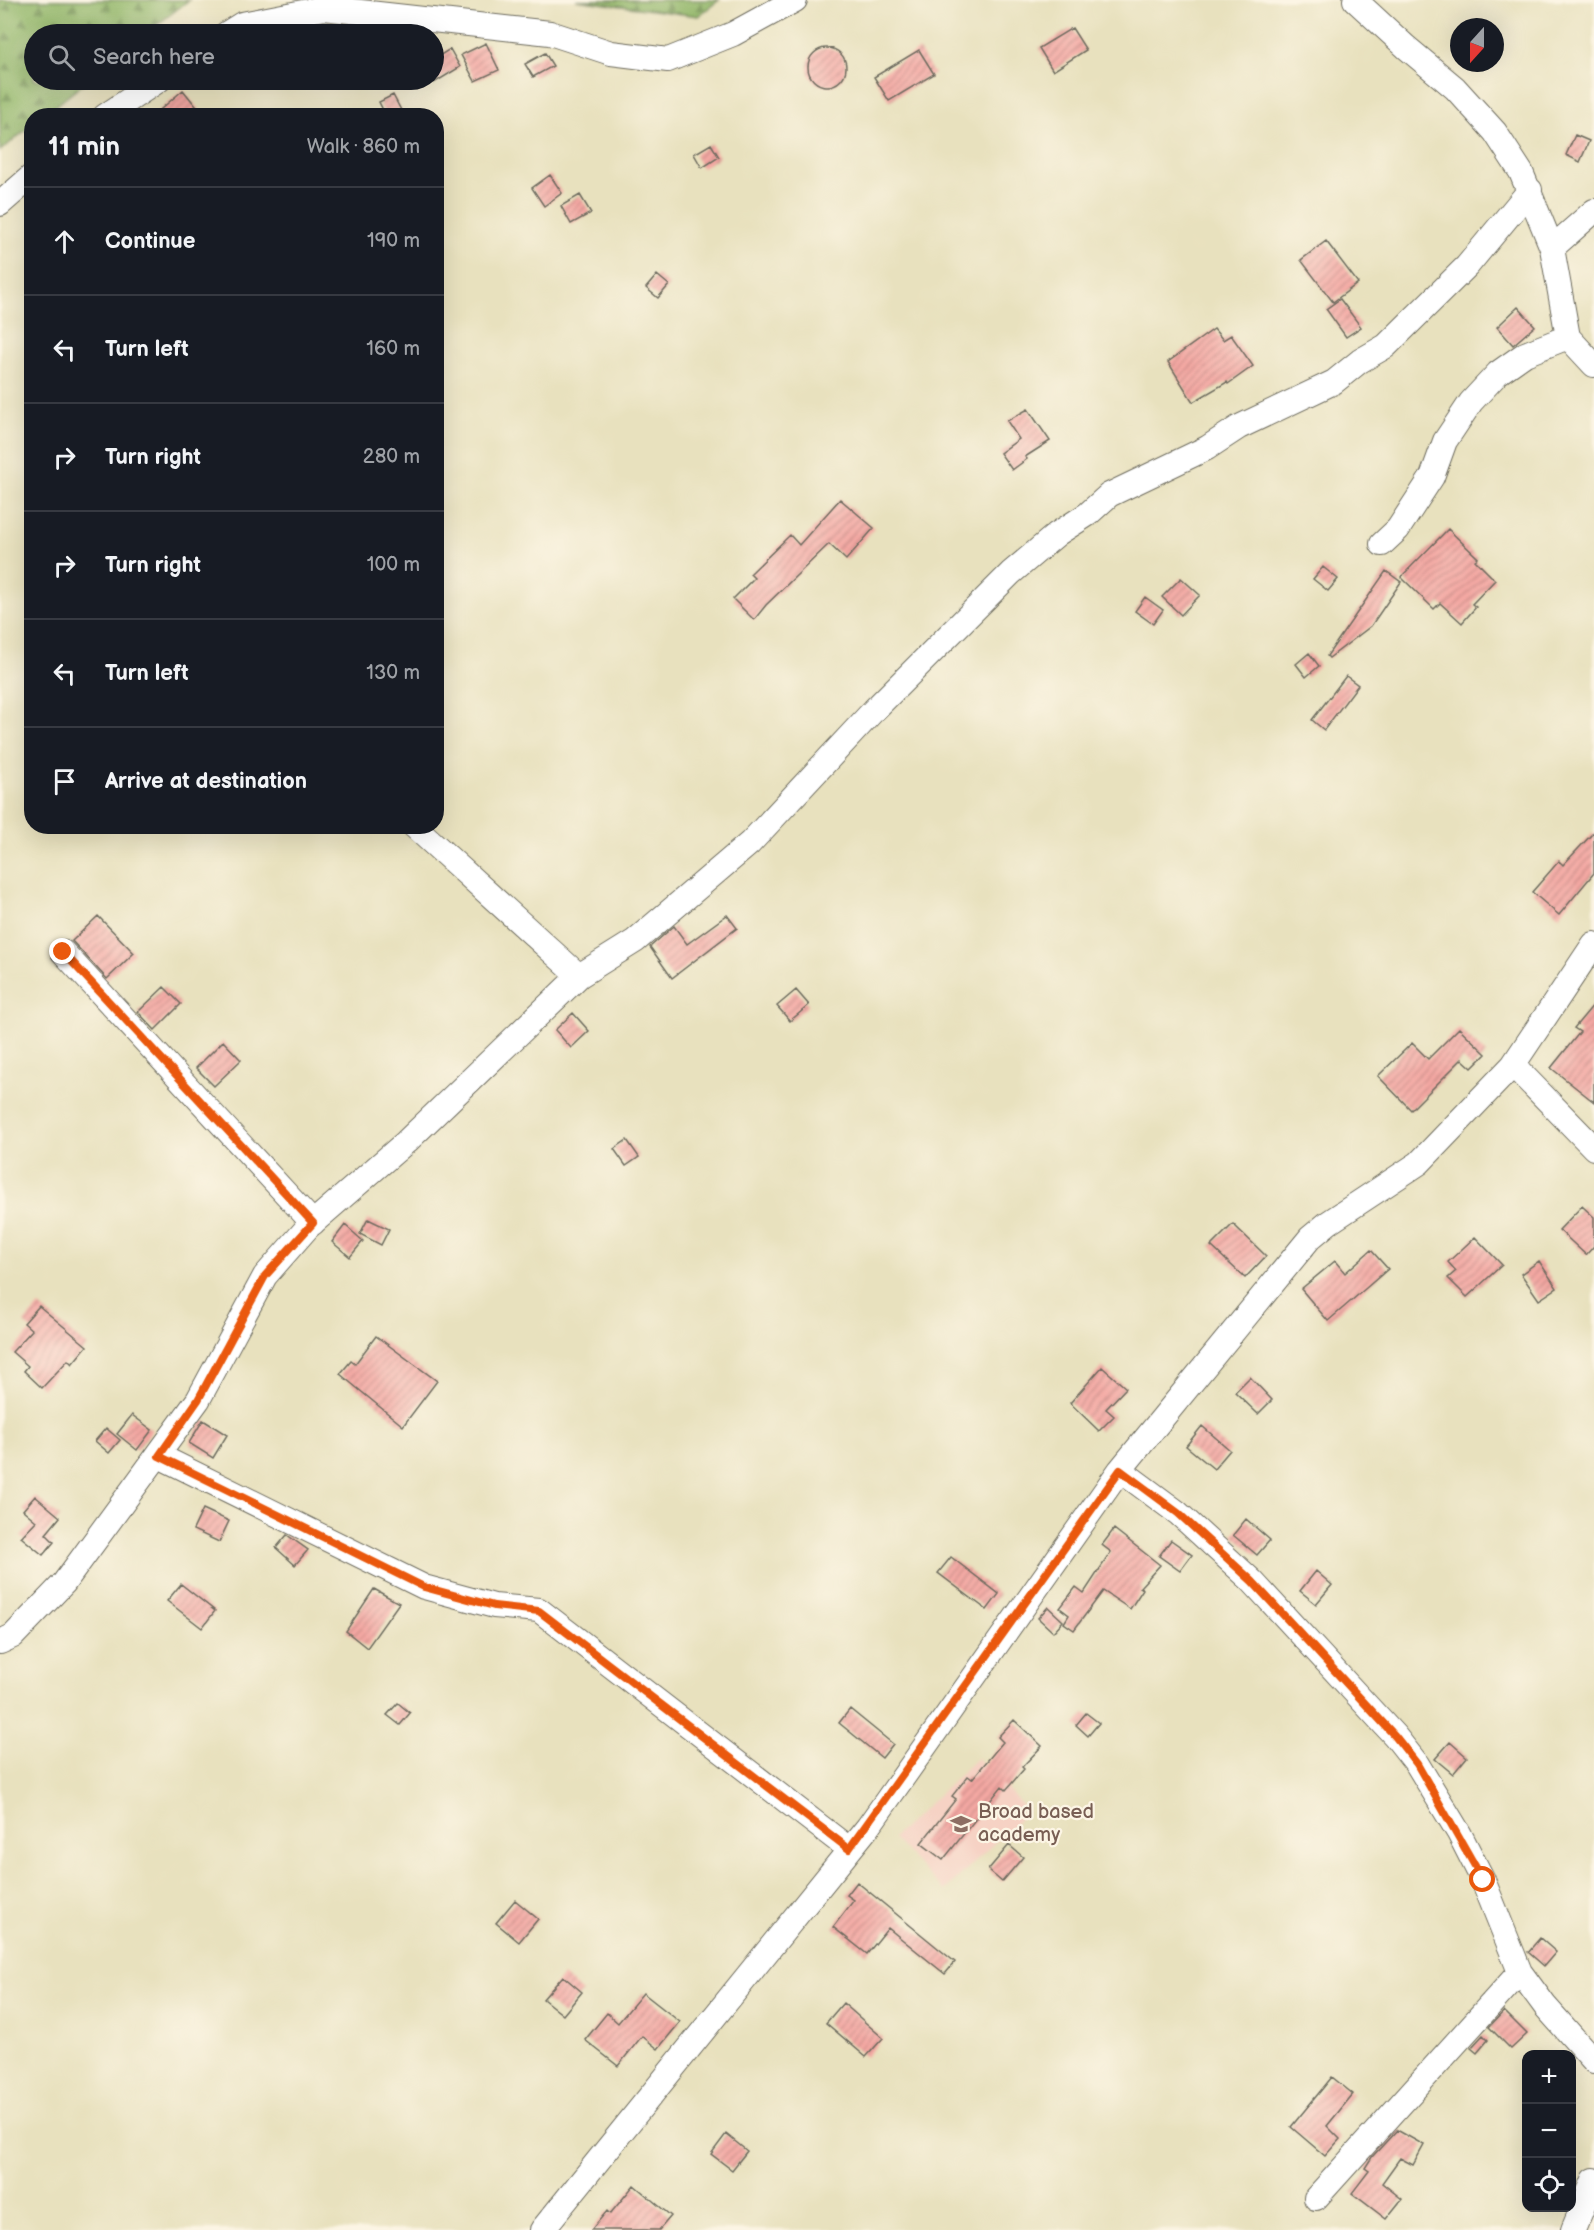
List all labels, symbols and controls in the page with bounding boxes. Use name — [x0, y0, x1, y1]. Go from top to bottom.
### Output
north arrow — [1450, 18, 1504, 72]
search box — [24, 24, 444, 90]
icon: search — [45, 41, 78, 74]
text: Search here — [93, 44, 215, 71]
text: 11 min — [48, 132, 120, 163]
text: Walk · 860 m — [307, 135, 420, 159]
icon: ahead — [48, 225, 81, 258]
text: Continue — [105, 228, 195, 255]
text: 190 m — [367, 229, 420, 253]
icon: left — [48, 333, 81, 366]
text: Turn left — [105, 336, 189, 363]
text: 160 m — [366, 337, 420, 361]
icon: right — [48, 441, 81, 474]
text: Turn right — [105, 444, 201, 471]
text: 280 m — [363, 445, 420, 469]
icon: right — [48, 549, 81, 582]
text: Turn right — [105, 552, 201, 579]
text: 100 m — [367, 553, 420, 577]
icon: left — [48, 657, 81, 690]
text: Turn left — [105, 660, 189, 687]
text: 130 m — [366, 661, 420, 685]
icon: arrive — [48, 765, 81, 798]
text: Arrive at destination — [105, 768, 307, 795]
route end — [49, 938, 75, 964]
place label: Broad based academy — [978, 1800, 1094, 1847]
school or university icon: Broad based academy — [949, 1812, 973, 1836]
route start — [1469, 1866, 1495, 1892]
map controls — [1522, 2050, 1576, 2212]
button: + — [1522, 2050, 1576, 2104]
button: − — [1522, 2104, 1576, 2158]
button: locate — [1522, 2158, 1576, 2212]

